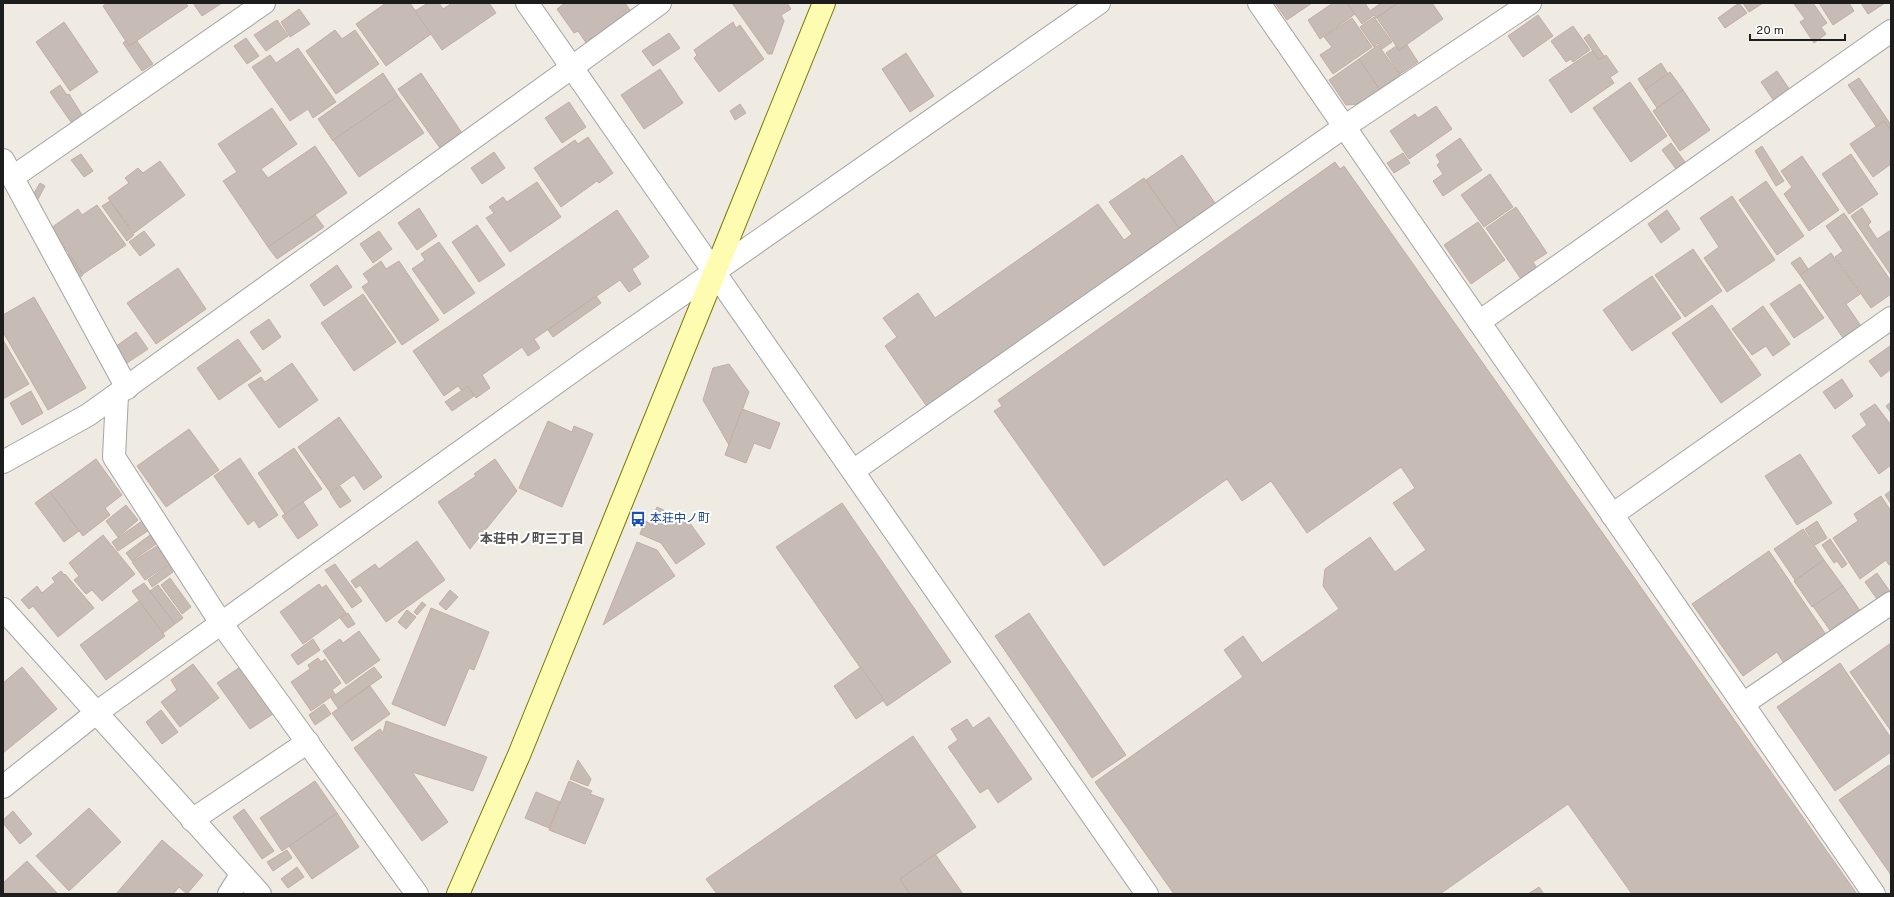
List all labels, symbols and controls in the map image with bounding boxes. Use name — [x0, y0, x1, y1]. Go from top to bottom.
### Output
scale bar — [1750, 16, 1845, 42]
text: 20 m — [1756, 23, 1784, 39]
bus stop icon: 本荘中ノ町 — [629, 510, 647, 528]
place label: 本荘中ノ町 — [650, 511, 710, 527]
district label: 本荘中ノ町三丁目 — [480, 532, 584, 548]

